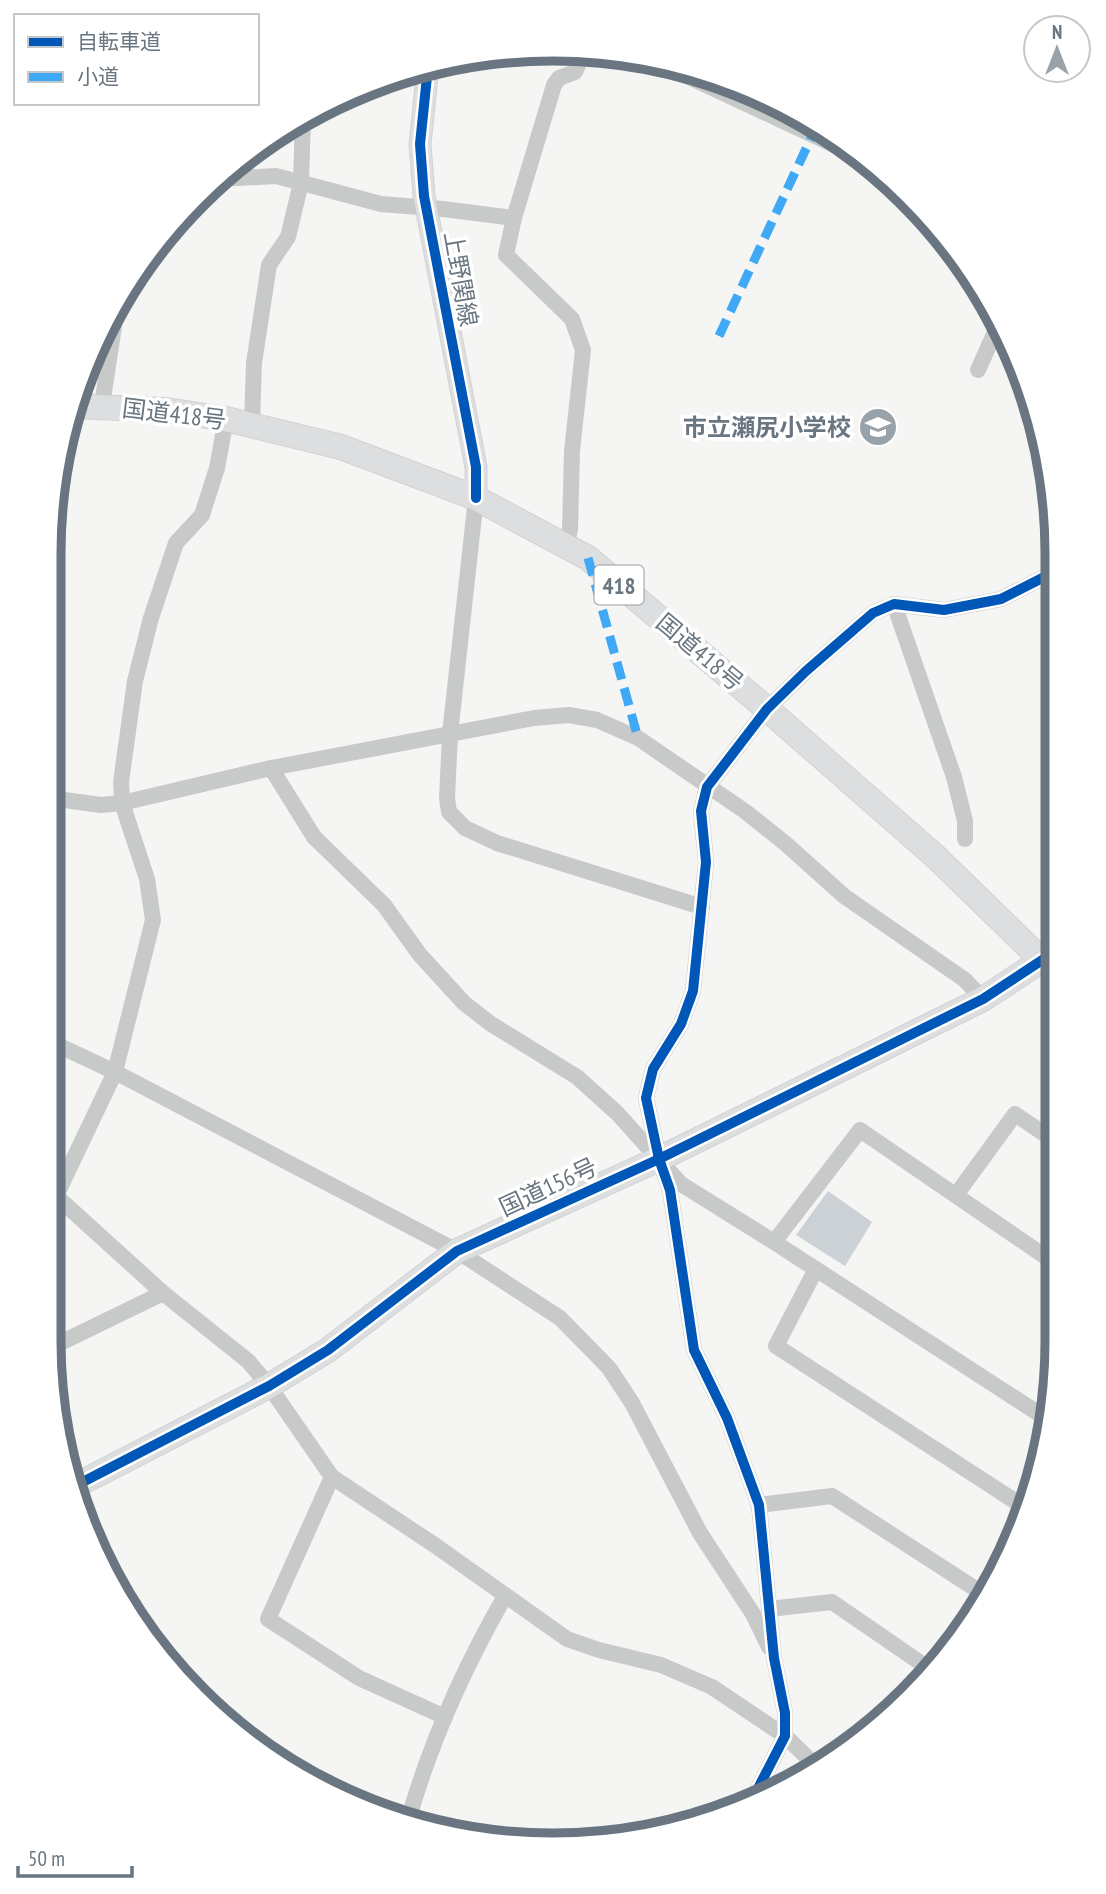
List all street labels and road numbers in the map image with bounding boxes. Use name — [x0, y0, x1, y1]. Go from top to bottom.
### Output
street label: 上野関線 — [437, 229, 485, 329]
street label: 国道418号 — [120, 392, 228, 436]
road number: 418 — [594, 566, 644, 604]
street label: 国道418号 — [650, 607, 750, 697]
street label: 国道156号 — [494, 1151, 602, 1223]

